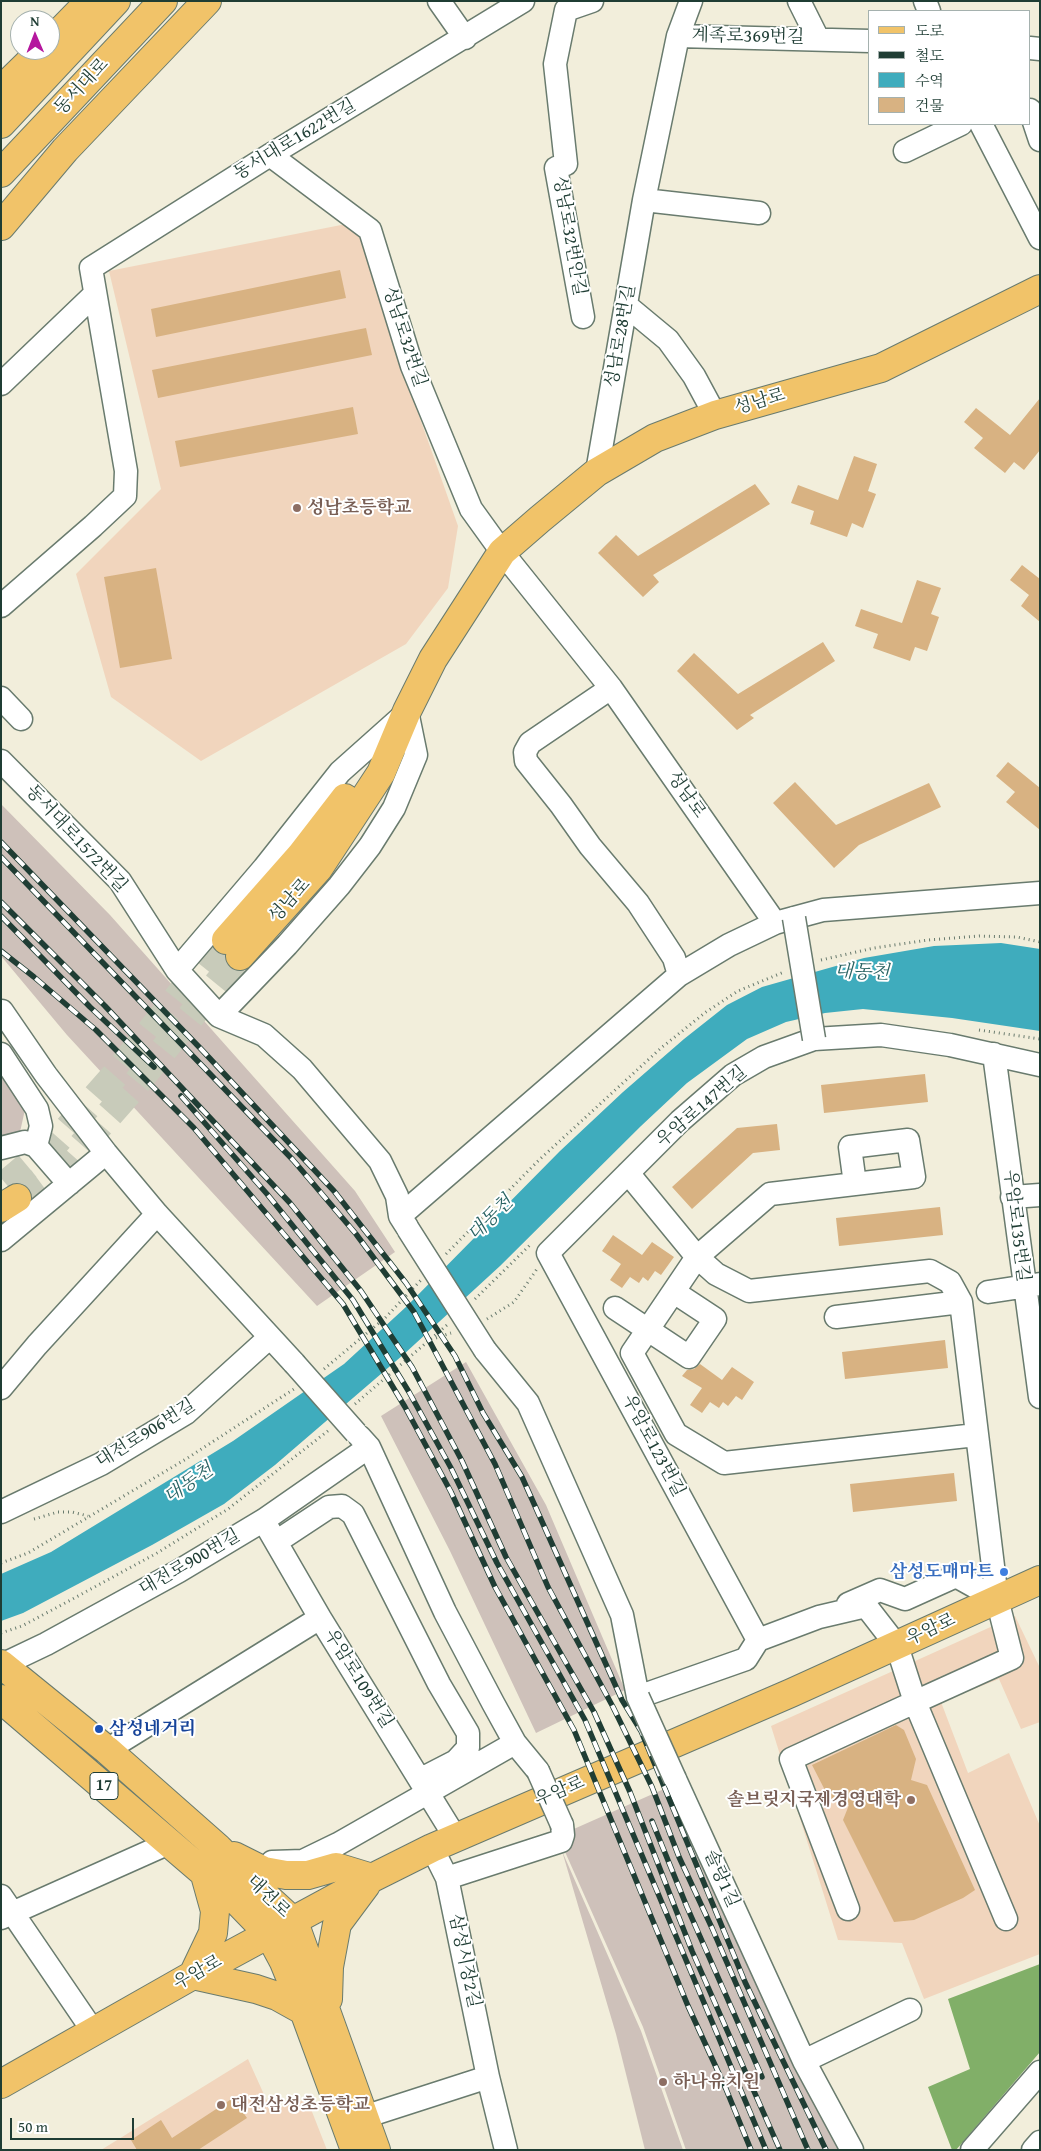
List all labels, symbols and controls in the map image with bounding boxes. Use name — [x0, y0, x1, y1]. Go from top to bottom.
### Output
north arrow — [10, 10, 60, 60]
legend — [868, 10, 1031, 125]
text: N — [30, 11, 40, 31]
text: 도로 — [915, 20, 944, 41]
street label: 계족로369번길 — [691, 25, 805, 49]
text: 철도 — [915, 45, 944, 66]
street label: 동서대로 — [50, 54, 114, 120]
text: 수역 — [915, 70, 944, 91]
street label: 동서대로1622번길 — [230, 95, 360, 185]
text: 건물 — [915, 95, 944, 116]
street label: 성남로32번안길 — [548, 174, 590, 298]
street label: 성남로28번길 — [601, 283, 641, 389]
street label: 성남로32번길 — [378, 284, 430, 390]
street label: 성남로 — [732, 384, 788, 420]
place label: 성남초등학교 — [307, 497, 411, 519]
marker: 성남초등학교 — [291, 502, 303, 514]
street label: 성남로 — [662, 767, 710, 823]
street label: 동서대로1572번길 — [21, 781, 131, 897]
street label: 성남로 — [265, 874, 315, 928]
water label: 대동천 — [834, 961, 890, 985]
street label: 우암로147번길 — [652, 1062, 752, 1152]
street label: 우암로135번길 — [998, 1169, 1034, 1283]
water label: 대동천 — [463, 1191, 519, 1247]
street label: 우암로123번길 — [617, 1391, 689, 1501]
street label: 대전로906번길 — [92, 1395, 200, 1473]
water label: 대동천 — [160, 1459, 218, 1509]
street label: 대전로900번길 — [136, 1525, 244, 1601]
place label: 삼성도매마트 — [890, 1561, 994, 1583]
marker: 삼성도매마트 — [998, 1566, 1010, 1578]
street label: 우암로 — [903, 1609, 959, 1651]
street label: 우암로109번길 — [319, 1625, 397, 1733]
place label: 삼성네거리 — [109, 1718, 196, 1740]
marker: 삼성네거리 — [93, 1723, 105, 1735]
road number: 17 — [90, 1772, 118, 1800]
street label: 우암로 — [532, 1772, 588, 1812]
place label: 솔브릿지국제경영대학 — [727, 1789, 901, 1811]
marker: 솔브릿지국제경영대학 — [905, 1794, 917, 1806]
street label: 솔랑1길 — [699, 1847, 743, 1911]
street label: 대전로 — [242, 1871, 294, 1923]
street label: 삼성시장2길 — [443, 1912, 485, 2010]
street label: 우암로 — [170, 1951, 226, 1995]
place label: 하나유치원 — [673, 2071, 760, 2093]
marker: 하나유치원 — [657, 2076, 669, 2088]
place label: 대전삼성초등학교 — [231, 2094, 370, 2116]
marker: 대전삼성초등학교 — [215, 2099, 227, 2111]
scale bar — [12, 2108, 136, 2140]
text: 50 m — [18, 2116, 48, 2137]

